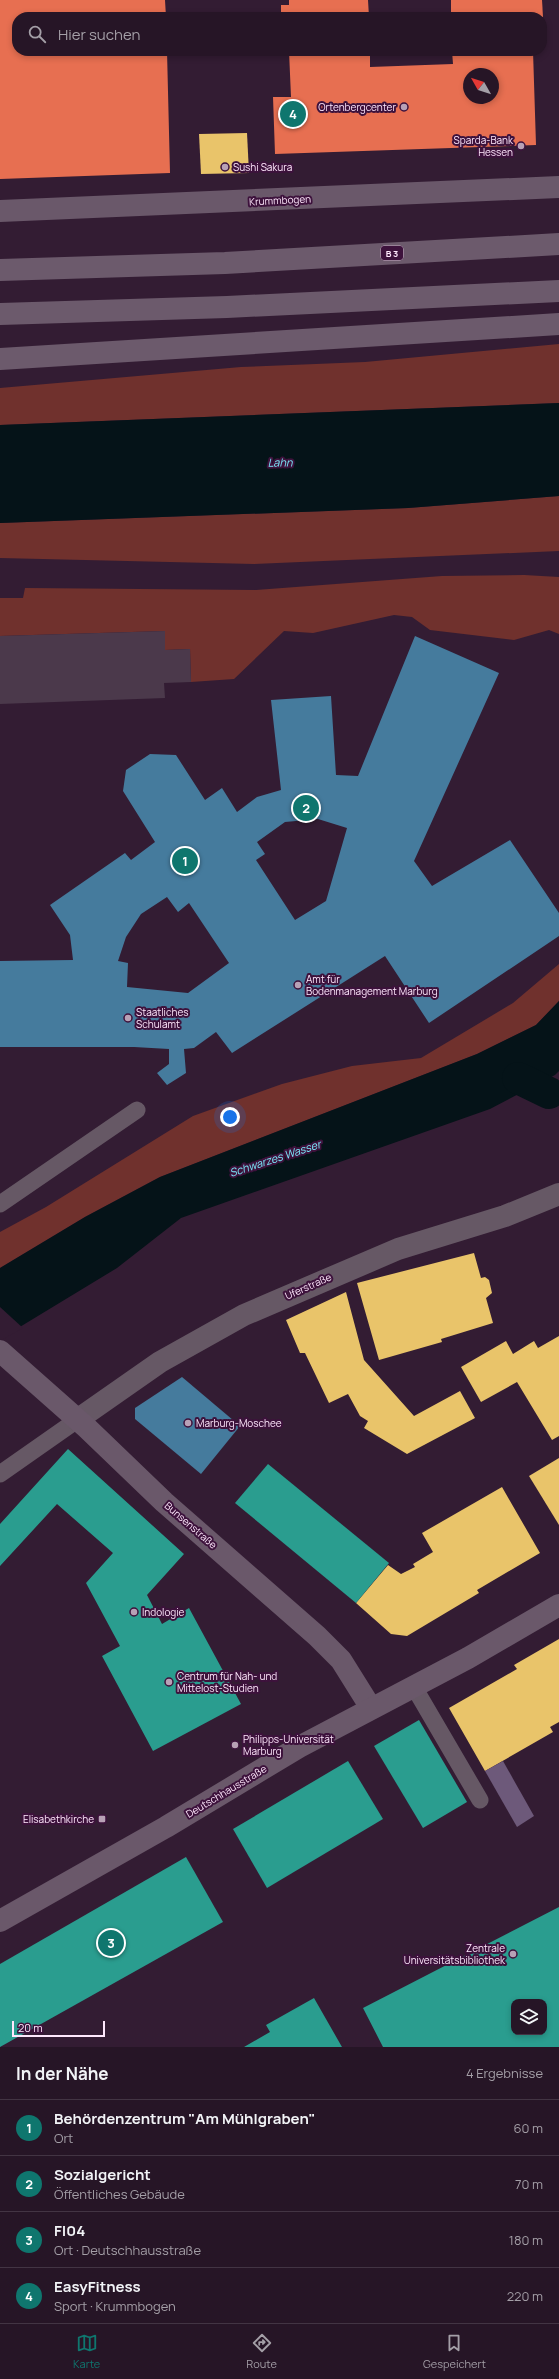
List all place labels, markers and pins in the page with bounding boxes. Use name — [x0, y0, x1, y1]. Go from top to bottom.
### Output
pin: 4 — [280, 99, 306, 129]
place label: Ortenbergcenter — [318, 100, 396, 114]
marker: Ortenbergcenter — [399, 102, 409, 112]
place label: Sparda-Bank Hessen — [454, 133, 514, 159]
marker: Sparda-Bank Hessen — [516, 141, 526, 151]
place label: Sushi Sakura — [233, 160, 292, 174]
marker: Sushi Sakura — [220, 162, 230, 172]
pin: 2 — [293, 793, 319, 823]
pin: 1 — [172, 846, 198, 876]
place label: Amt für Bodenmanagement Marburg — [306, 972, 438, 998]
marker: Amt für Bodenmanagement Marburg — [293, 980, 303, 990]
place label: Staatliches Schulamt — [136, 1005, 189, 1031]
marker: Staatliches Schulamt — [123, 1013, 133, 1023]
place label: Marburg-Moschee — [196, 1416, 282, 1430]
marker: Marburg-Moschee — [183, 1418, 193, 1428]
place label: Indologie — [142, 1605, 185, 1619]
marker: Indologie — [129, 1607, 139, 1617]
place label: Centrum für Nah- und Mittelost-Studien — [177, 1669, 277, 1695]
marker: Centrum für Nah- und Mittelost-Studien — [164, 1677, 174, 1687]
place label: Philipps-Universität Marburg — [243, 1732, 334, 1758]
marker: Philipps-Universität Marburg — [230, 1740, 240, 1750]
place label: Elisabethkirche — [23, 1812, 94, 1826]
marker: Elisabethkirche — [97, 1814, 107, 1824]
pin: 3 — [98, 1928, 124, 1958]
place label: Zentrale Universitätsbibliothek — [404, 1941, 506, 1967]
marker: Zentrale Universitätsbibliothek — [508, 1949, 518, 1959]

